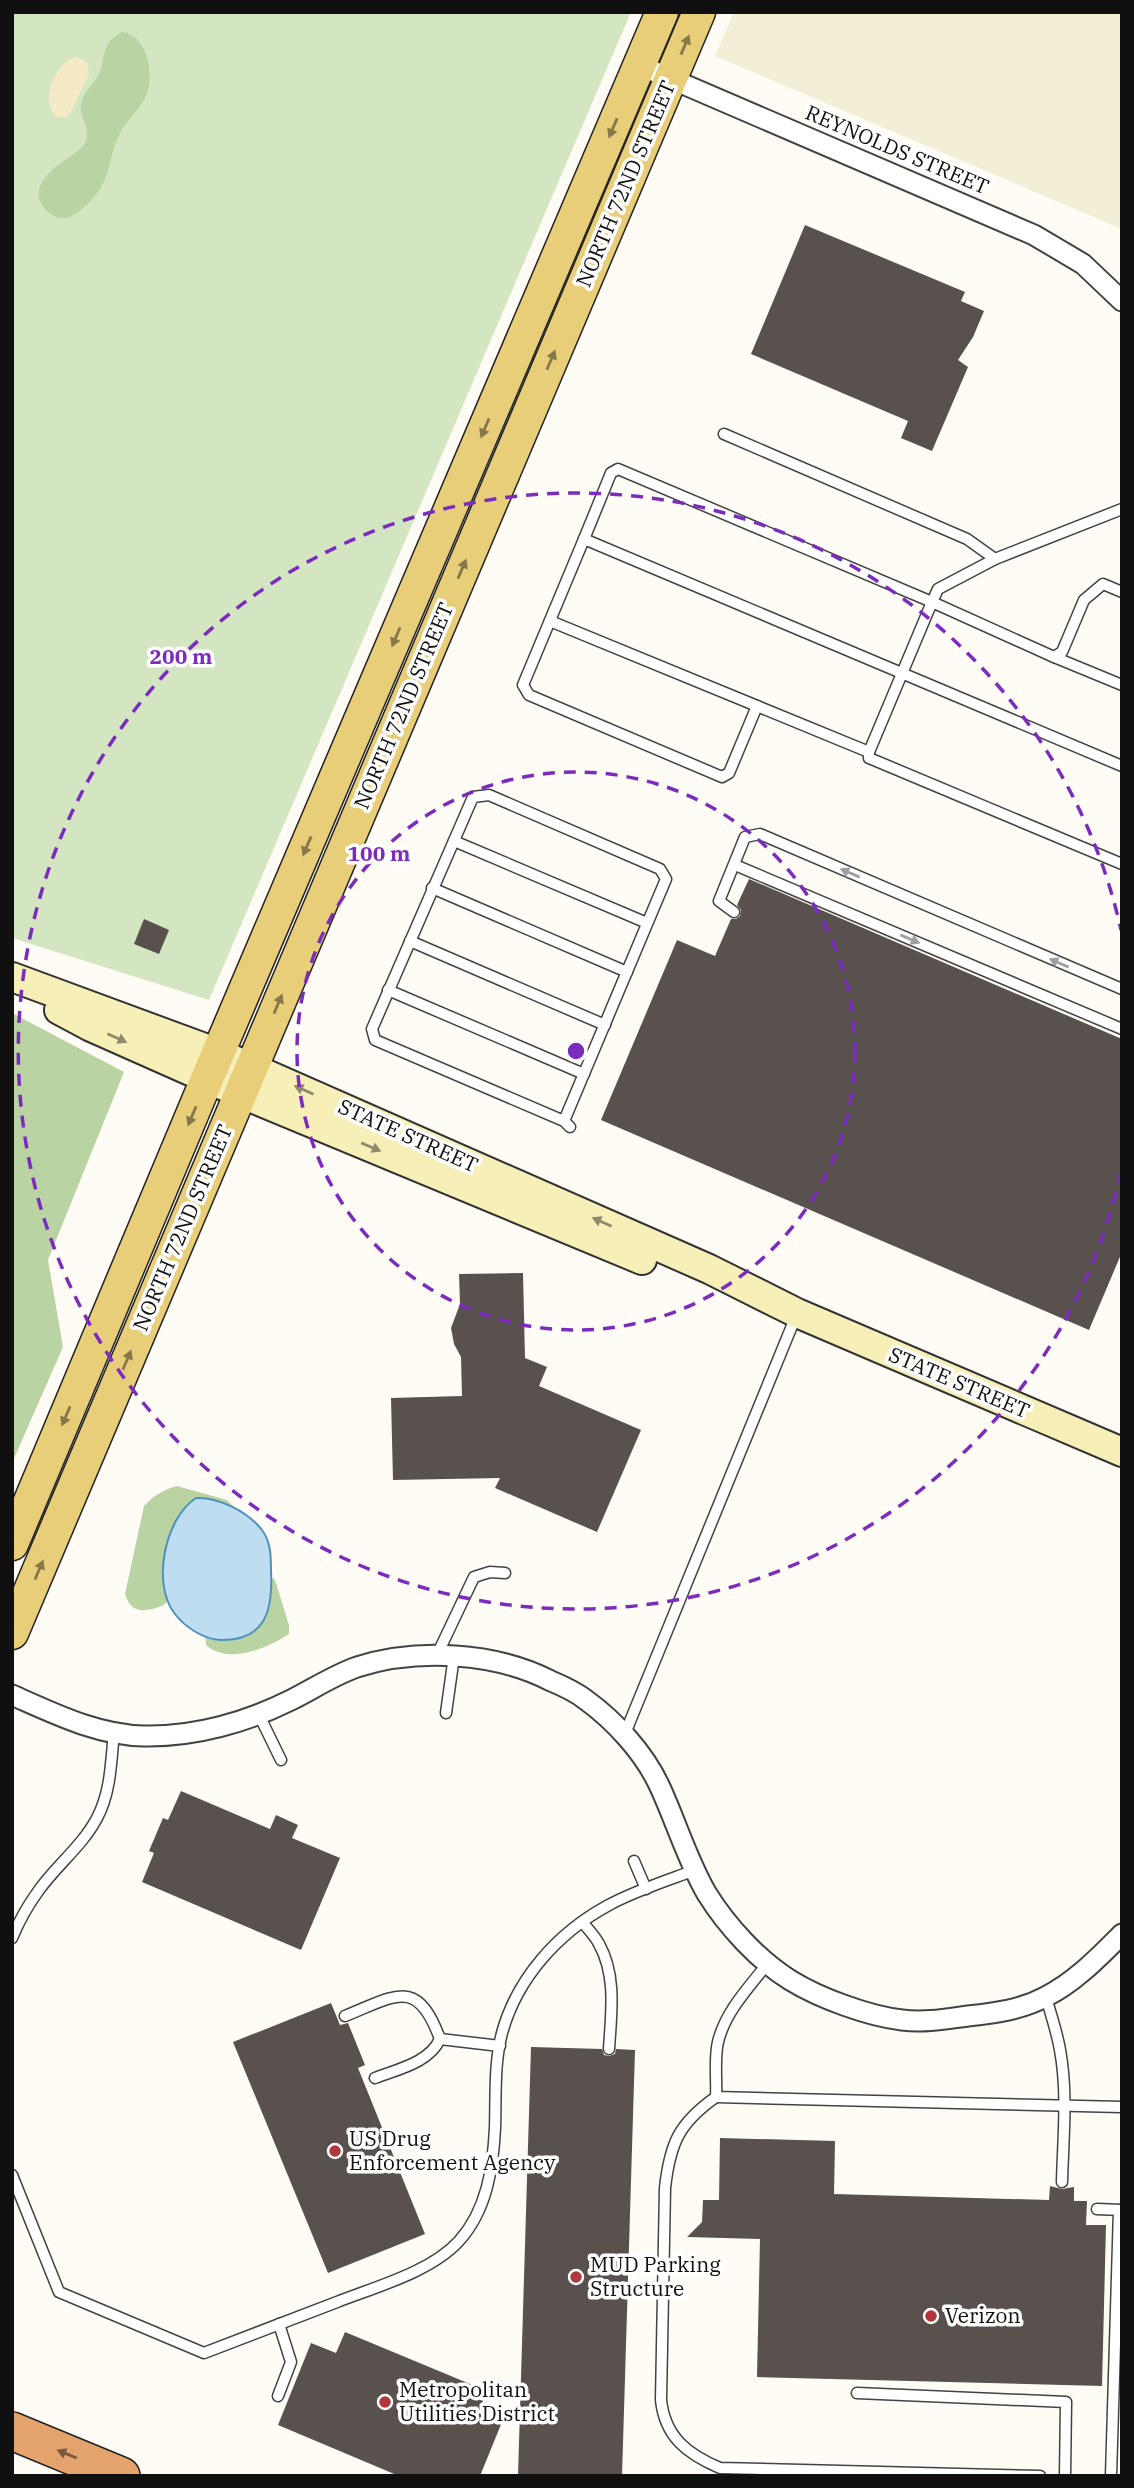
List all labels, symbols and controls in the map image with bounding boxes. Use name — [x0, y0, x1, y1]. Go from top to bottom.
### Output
one-way arrow — [680, 35, 691, 56]
street label: NORTH 72ND STREET — [569, 76, 681, 291]
street label: REYNOLDS STREET — [801, 98, 993, 200]
one-way arrow — [607, 118, 618, 139]
one-way arrow — [546, 349, 557, 370]
one-way arrow — [479, 417, 490, 438]
one-way arrow — [456, 559, 468, 579]
street label: NORTH 72ND STREET — [347, 598, 459, 813]
one-way arrow — [390, 627, 402, 647]
text: 200 m — [149, 642, 213, 670]
one-way arrow — [301, 836, 312, 857]
text: 100 m — [347, 839, 411, 867]
one-way arrow — [840, 867, 860, 879]
one-way arrow — [900, 933, 920, 945]
one-way arrow — [1048, 957, 1069, 968]
one-way arrow — [273, 994, 284, 1015]
one-way arrow — [107, 1032, 127, 1044]
centre of rings — [564, 1039, 588, 1063]
one-way arrow — [294, 1084, 314, 1096]
street label: STATE STREET — [334, 1092, 483, 1178]
one-way arrow — [186, 1105, 197, 1126]
street label: NORTH 72ND STREET — [126, 1120, 238, 1335]
one-way arrow — [361, 1142, 382, 1153]
one-way arrow — [592, 1216, 612, 1228]
street label: STATE STREET — [885, 1340, 1034, 1424]
one-way arrow — [122, 1349, 133, 1370]
one-way arrow — [60, 1405, 71, 1426]
one-way arrow — [34, 1559, 45, 1580]
place label: US Drug Enforcement Agency — [349, 2124, 556, 2176]
marker: US Drug Enforcement Agency — [327, 2143, 343, 2159]
place label: MUD Parking Structure — [590, 2250, 721, 2302]
marker: MUD Parking Structure — [568, 2269, 584, 2285]
place label: Verizon — [945, 2301, 1021, 2329]
marker: Verizon — [923, 2308, 939, 2324]
place label: Metropolitan Utilities District — [399, 2375, 555, 2427]
marker: Metropolitan Utilities District — [377, 2394, 393, 2410]
one-way arrow — [56, 2448, 77, 2459]

